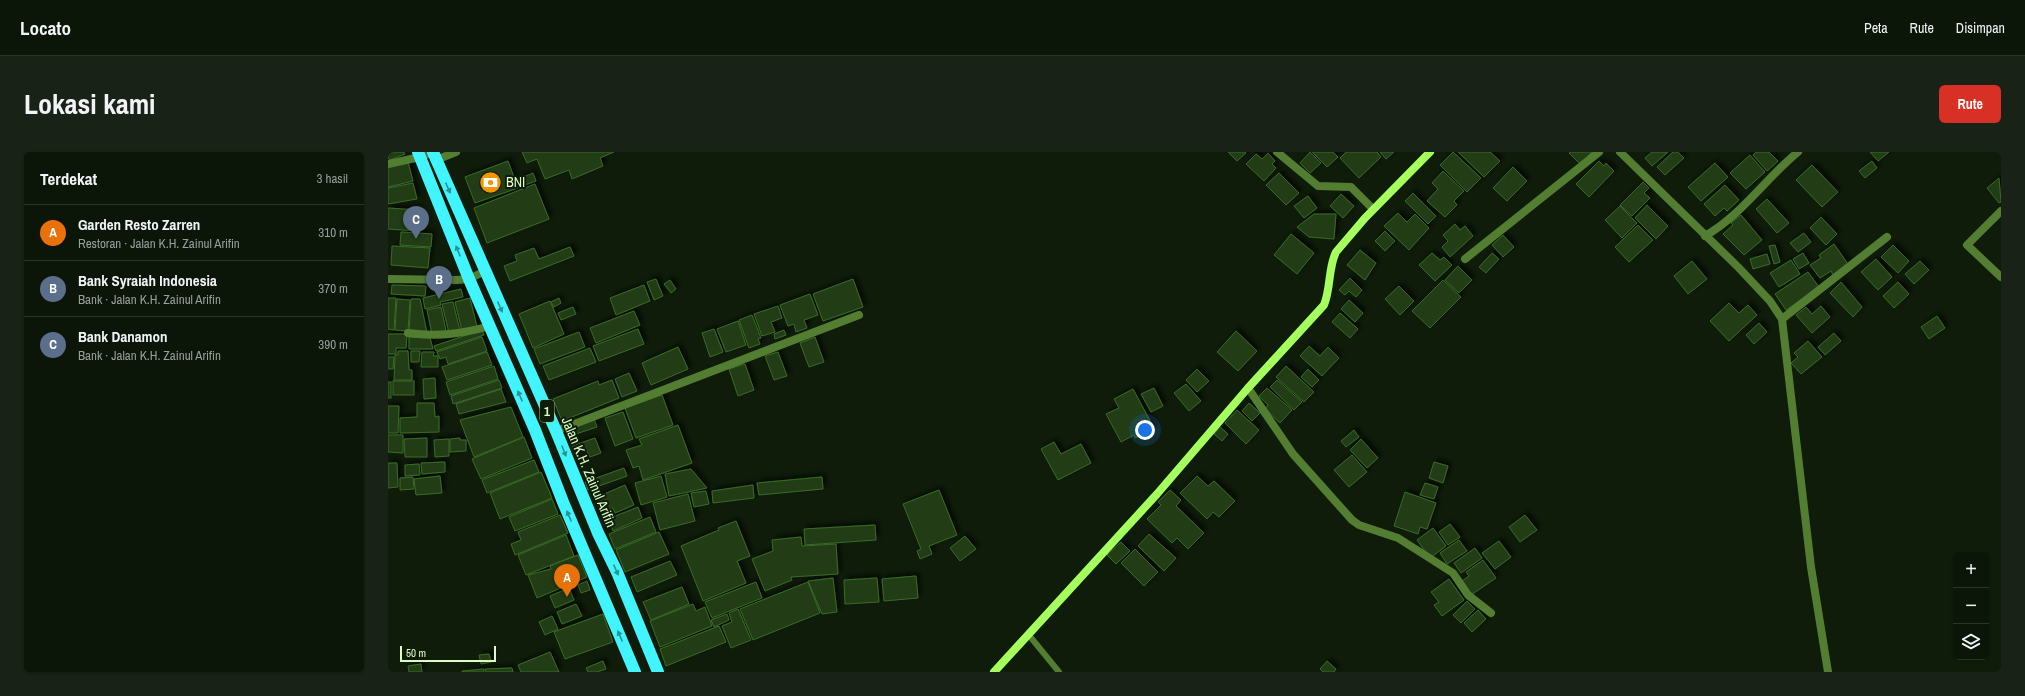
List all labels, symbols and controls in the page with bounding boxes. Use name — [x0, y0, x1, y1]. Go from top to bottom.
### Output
text: Locato — [20, 15, 71, 41]
text: Peta — [1864, 19, 1888, 37]
text: Rute — [1910, 19, 1934, 37]
text: Disimpan — [1956, 19, 2005, 37]
text: Lokasi kami — [24, 85, 155, 123]
button: Rute — [1939, 85, 2001, 123]
text: Terdekat — [40, 167, 97, 190]
bank icon: BNI — [478, 169, 504, 195]
text: 3 hasil — [317, 170, 348, 187]
place label: BNI — [506, 173, 525, 191]
one-way arrow — [445, 182, 451, 193]
pin: C — [403, 206, 429, 239]
text: Garden Resto Zarren — [78, 214, 200, 235]
text: A — [49, 224, 57, 241]
text: 310 m — [318, 224, 348, 241]
text: Restoran · Jalan K.H. Zainul Arifin — [78, 235, 240, 252]
one-way arrow — [454, 244, 460, 256]
pin: B — [426, 266, 452, 299]
text: Bank Syraiah Indonesia — [78, 270, 217, 291]
text: B — [49, 280, 57, 297]
text: 370 m — [318, 280, 348, 297]
text: Bank · Jalan K.H. Zainul Arifin — [78, 291, 221, 308]
one-way arrow — [498, 301, 504, 313]
text: Bank Danamon — [78, 326, 168, 347]
text: C — [49, 336, 57, 353]
text: 390 m — [318, 336, 348, 353]
text: Bank · Jalan K.H. Zainul Arifin — [78, 347, 221, 364]
one-way arrow — [517, 389, 523, 401]
road number: 1 — [540, 400, 554, 422]
street label: Jalan K.H. Zainul Arifin — [558, 414, 620, 530]
your location — [1135, 420, 1155, 440]
one-way arrow — [562, 446, 568, 458]
one-way arrow — [565, 510, 571, 522]
map controls — [1953, 552, 1989, 660]
button: + — [1953, 552, 1989, 588]
pin: A — [554, 564, 580, 597]
one-way arrow — [614, 565, 620, 577]
button: − — [1953, 588, 1989, 624]
button: layers — [1953, 624, 1989, 660]
one-way arrow — [616, 629, 622, 641]
scale bar — [400, 644, 496, 663]
text: 50 m — [406, 646, 426, 660]

